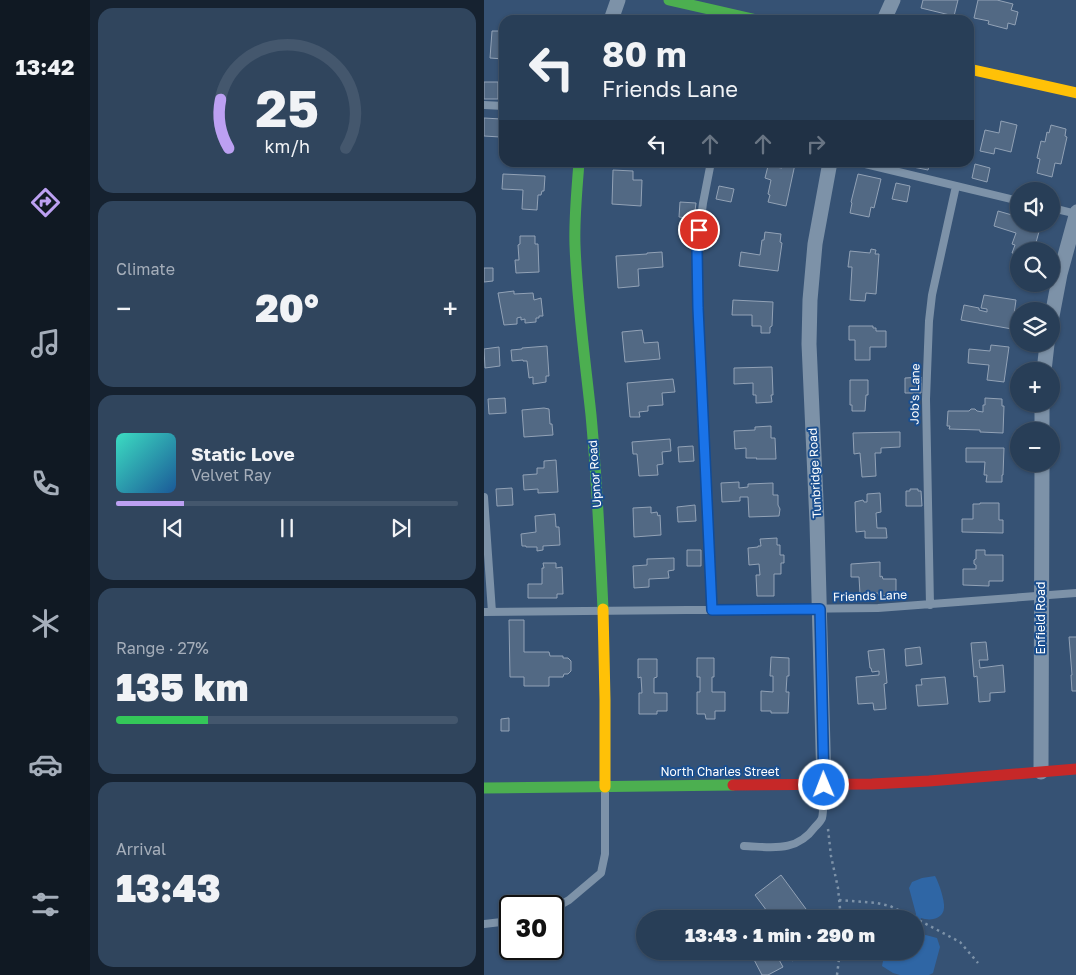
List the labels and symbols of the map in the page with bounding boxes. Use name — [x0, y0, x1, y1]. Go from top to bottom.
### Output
pin — [678, 209, 720, 251]
street label: Job's Lane — [906, 363, 923, 425]
street label: Tunbridge Road — [805, 427, 824, 519]
street label: Upnor Road — [585, 440, 604, 508]
street label: Enfield Road — [1033, 582, 1048, 654]
street label: Friends Lane — [833, 587, 907, 604]
position arrow — [797, 758, 849, 810]
street label: North Charles Street — [661, 764, 780, 779]
speed limit sign: 30 — [499, 895, 564, 960]

